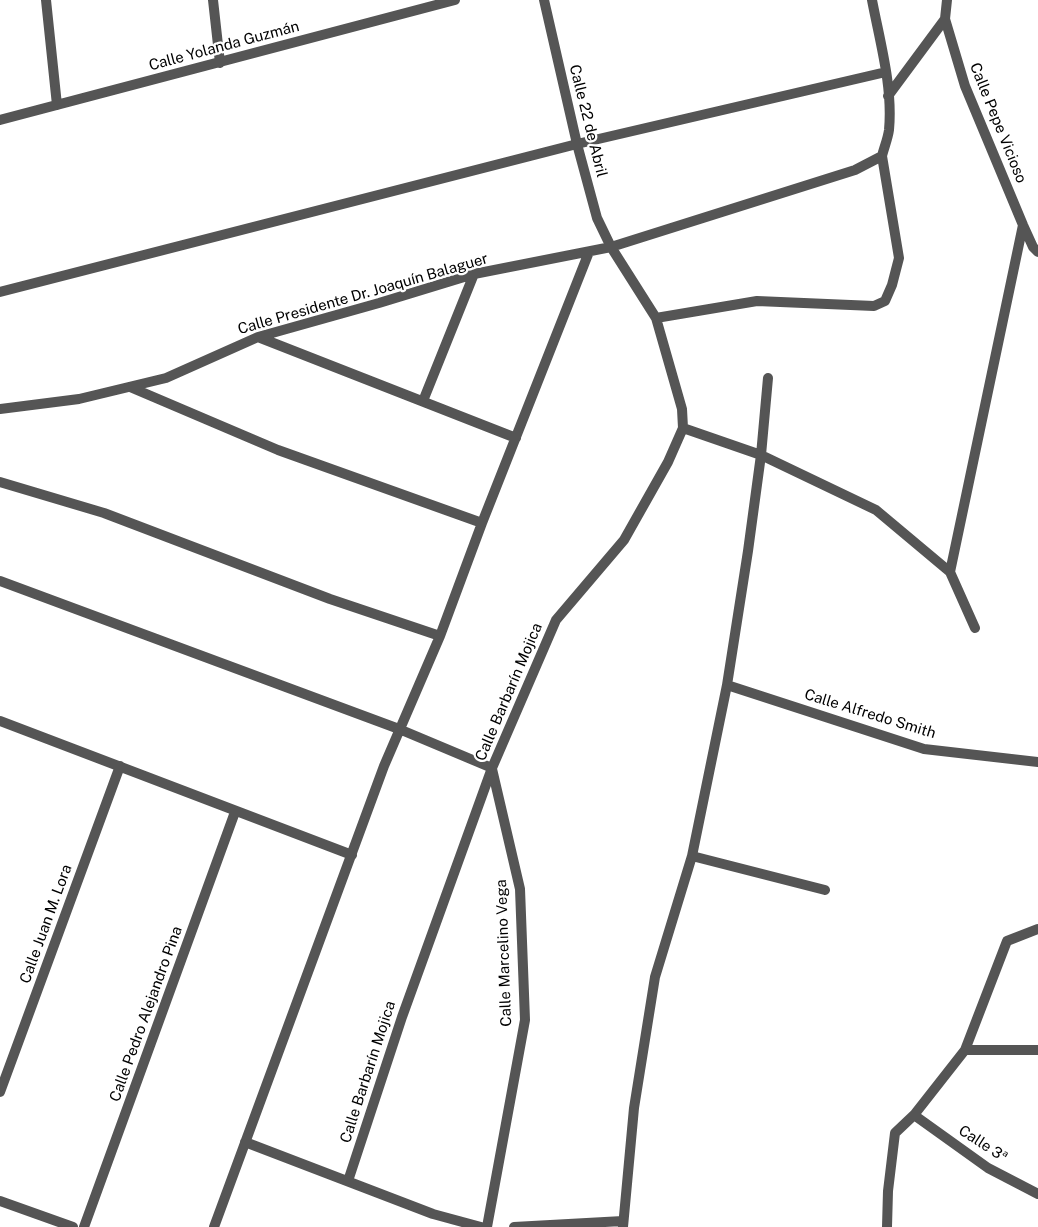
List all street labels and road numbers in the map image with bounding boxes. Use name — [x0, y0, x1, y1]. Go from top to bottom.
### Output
street label: Calle Yolanda Guzmán — [147, 17, 301, 75]
street label: Calle Pepe Vicioso — [966, 60, 1030, 186]
street label: Calle 22 de Abril — [565, 63, 611, 179]
street label: Calle Presidente Dr. Joaquín Balaguer — [236, 250, 490, 338]
street label: Calle Barbarín Mojica — [472, 620, 546, 764]
street label: Calle Alfredo Smith — [802, 685, 938, 743]
street label: Calle Juan M. Lora — [16, 862, 76, 986]
street label: Calle Marcelino Vega — [492, 879, 516, 1027]
street label: Calle Pedro Alejandro Pina — [106, 924, 186, 1104]
street label: Calle Barbarín Mojica — [337, 999, 399, 1145]
street label: Calle 3ª — [955, 1122, 1011, 1166]

